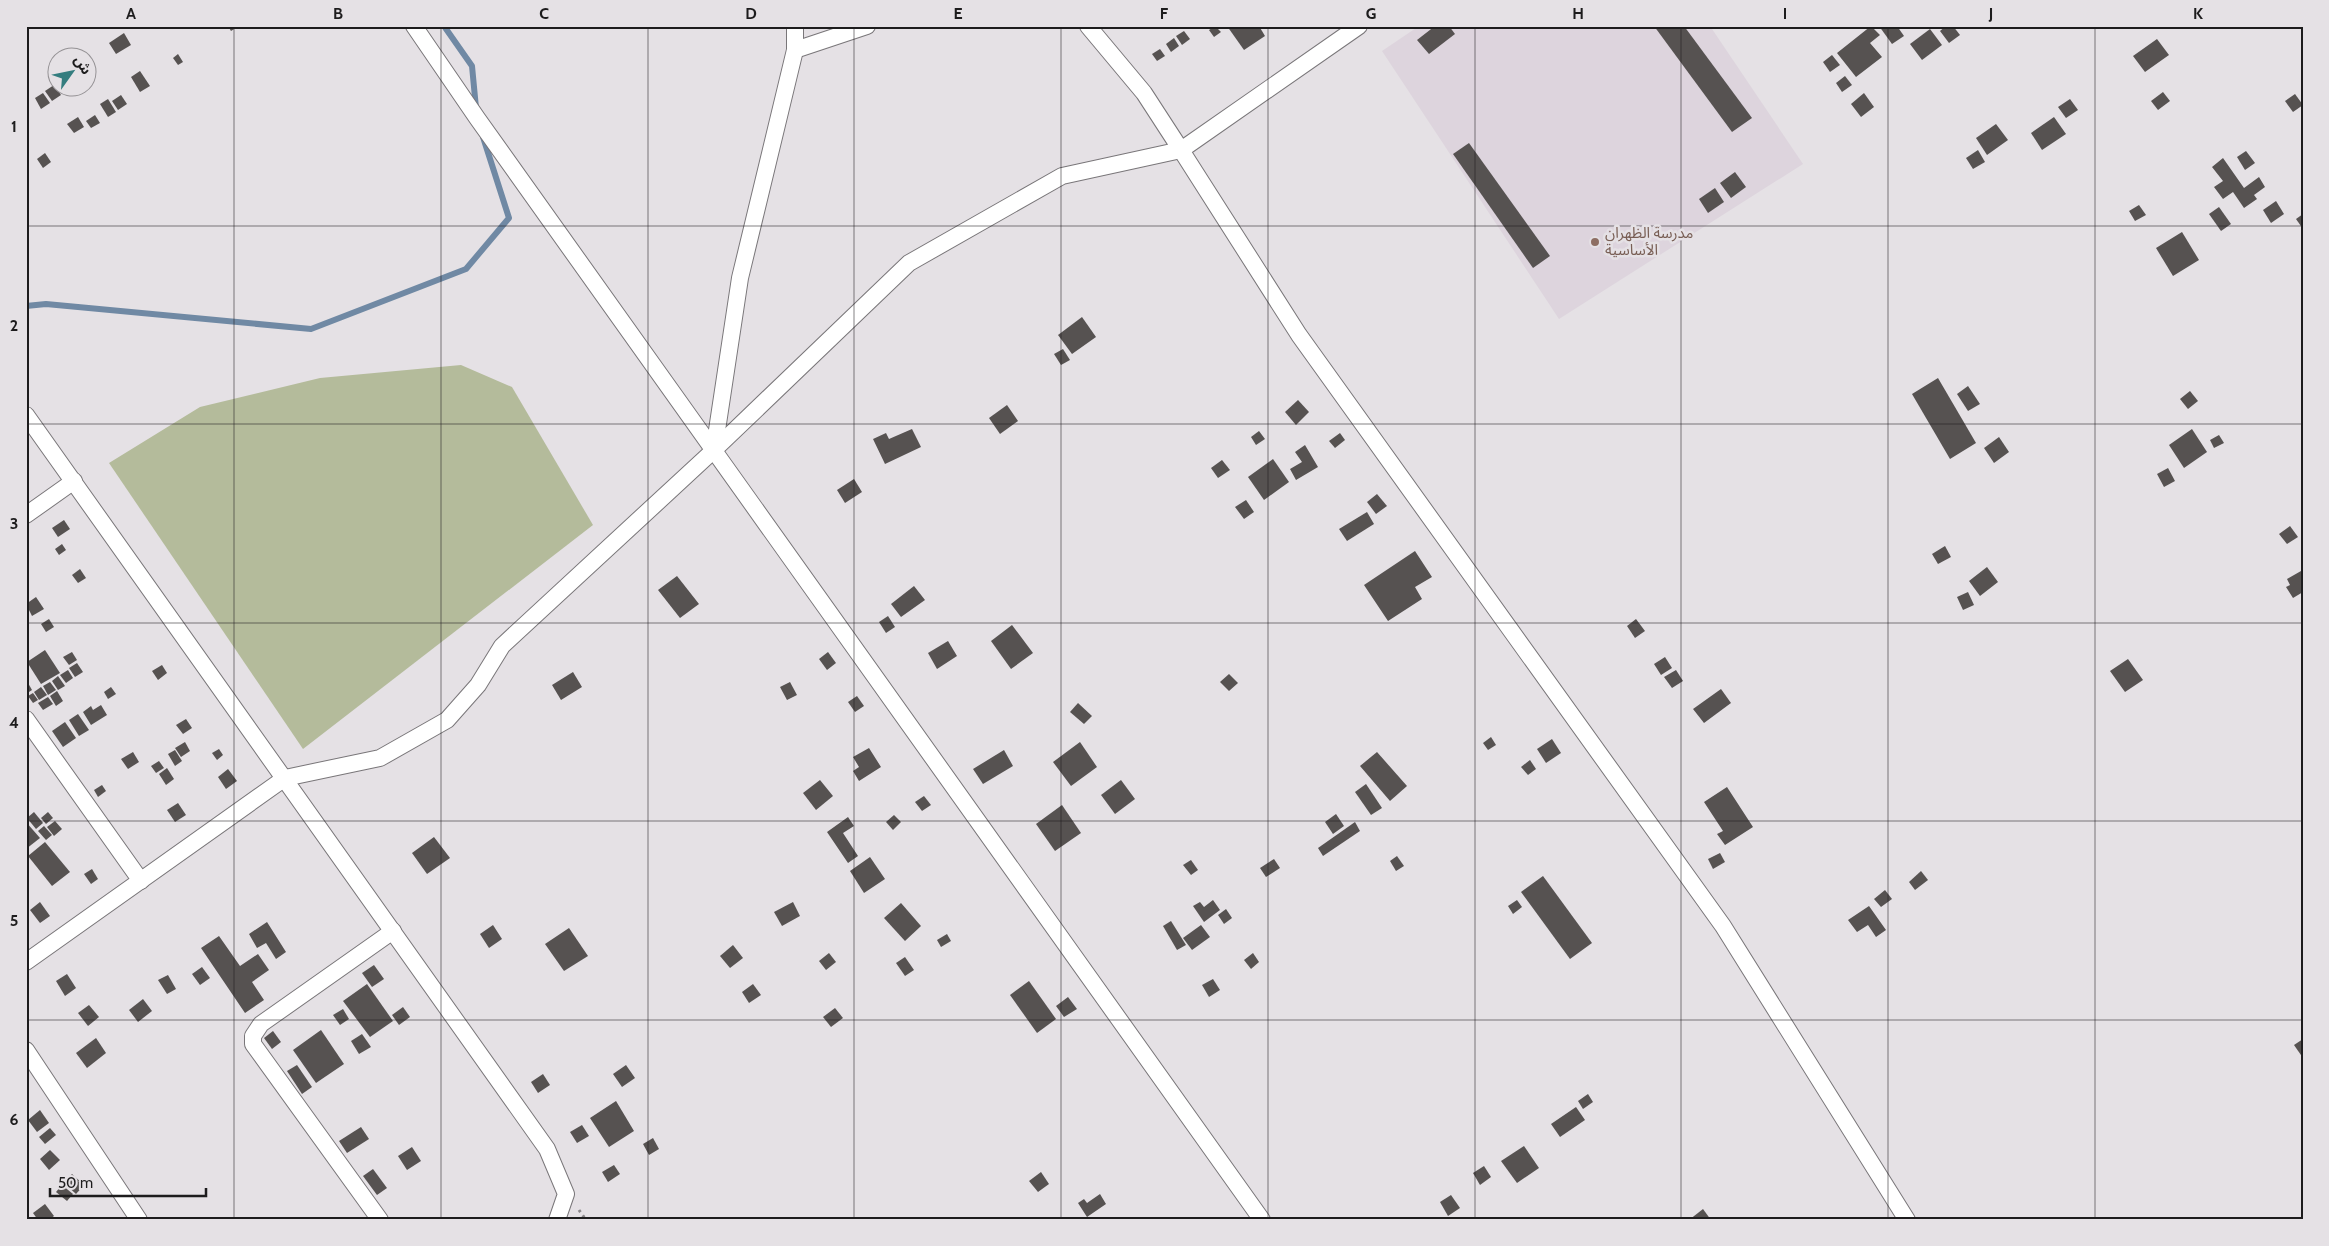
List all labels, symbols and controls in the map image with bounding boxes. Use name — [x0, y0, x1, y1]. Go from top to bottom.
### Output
text: A — [126, 4, 136, 23]
text: B — [333, 4, 343, 23]
text: C — [539, 4, 549, 23]
text: D — [745, 4, 757, 23]
text: E — [953, 4, 963, 23]
text: F — [1160, 4, 1169, 23]
text: G — [1366, 4, 1376, 23]
text: H — [1572, 4, 1584, 23]
text: I — [1783, 4, 1787, 23]
text: J — [1988, 4, 1993, 23]
text: K — [2193, 4, 2203, 23]
north arrow — [48, 48, 98, 98]
text: ش — [70, 52, 96, 78]
text: 1 — [11, 117, 17, 136]
place label: مدرسة الظهران الأساسية — [1605, 224, 1693, 259]
marker: مدرسة الظهران الأساسية — [1589, 236, 1601, 248]
text: 2 — [10, 316, 18, 335]
text: 3 — [10, 514, 18, 533]
text: 4 — [9, 713, 19, 732]
text: 5 — [10, 911, 18, 930]
text: 6 — [10, 1110, 19, 1129]
scale bar — [50, 1166, 206, 1198]
text: 50 m — [58, 1174, 93, 1192]

